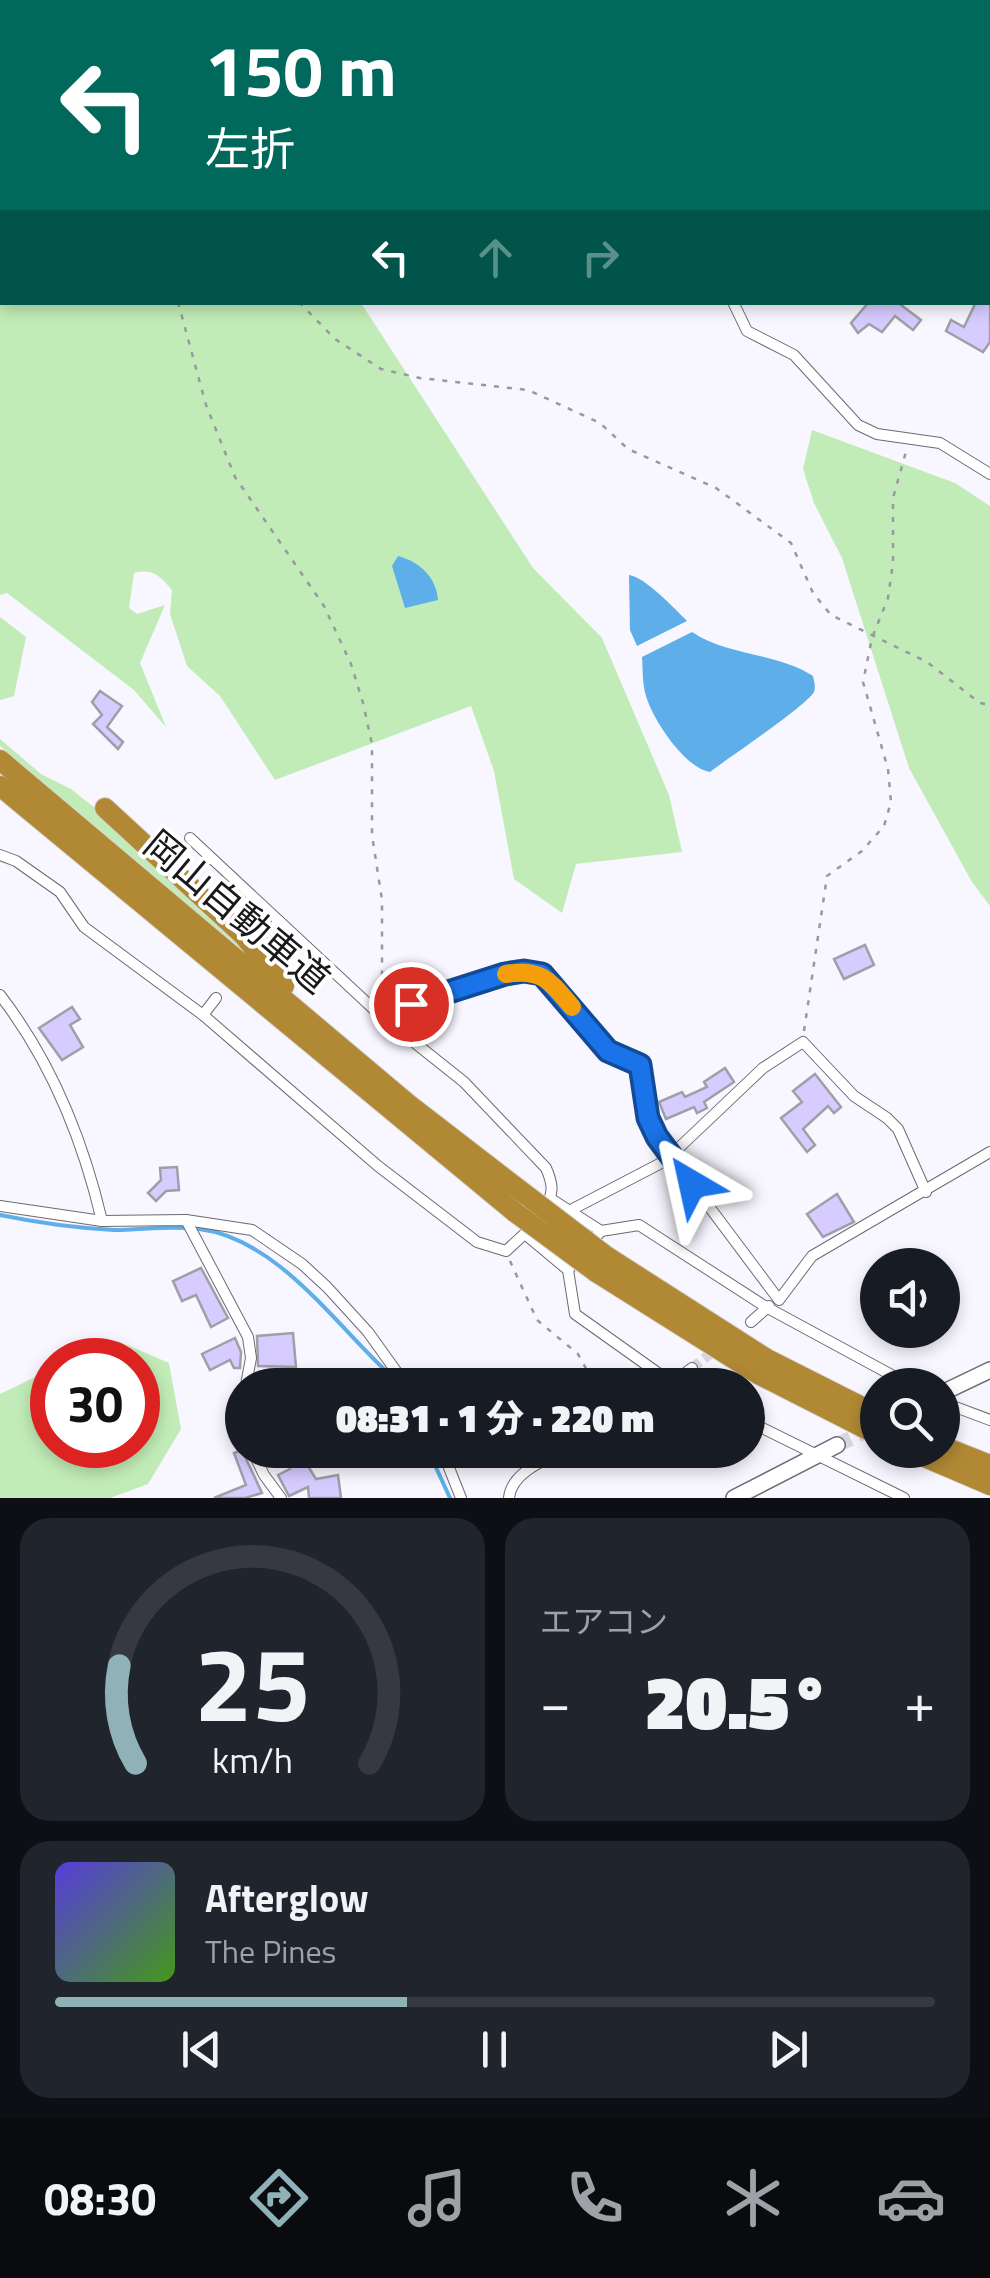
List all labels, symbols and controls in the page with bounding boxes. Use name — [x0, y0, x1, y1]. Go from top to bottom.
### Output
text: 150 m — [205, 17, 397, 123]
icon: left — [40, 40, 170, 170]
text: 左折 — [205, 114, 295, 182]
icon: left — [363, 230, 418, 285]
icon: ahead — [468, 230, 523, 285]
icon: right — [573, 230, 628, 285]
street label: 岡山自動車道 — [132, 816, 344, 1007]
pin — [369, 962, 454, 1047]
icon: arrive — [384, 977, 439, 1032]
position arrow — [640, 1132, 744, 1236]
map controls — [860, 1248, 960, 1468]
button: sound — [860, 1248, 960, 1348]
speed limit sign: 30 — [30, 1338, 160, 1468]
button: search — [860, 1368, 960, 1468]
text: 08:31 · 1 分 · 220 m — [336, 1389, 654, 1447]
text: エアコン — [540, 1597, 668, 1645]
text: 25 — [194, 1603, 311, 1761]
text: 20.5° — [644, 1644, 831, 1758]
text: − — [540, 1660, 571, 1743]
text: + — [904, 1660, 935, 1743]
text: km/h — [212, 1732, 293, 1787]
text: Afterglow — [205, 1869, 369, 1927]
text: The Pines — [205, 1927, 336, 1975]
icon: previous — [174, 2022, 229, 2077]
icon: pause — [467, 2022, 522, 2077]
icon: next — [761, 2022, 816, 2077]
icon: directions — [244, 2163, 314, 2233]
icon: music — [402, 2163, 472, 2233]
icon: phone — [560, 2163, 630, 2233]
icon: climate — [718, 2163, 788, 2233]
icon: car — [876, 2163, 946, 2233]
text: 08:30 — [44, 2164, 156, 2232]

